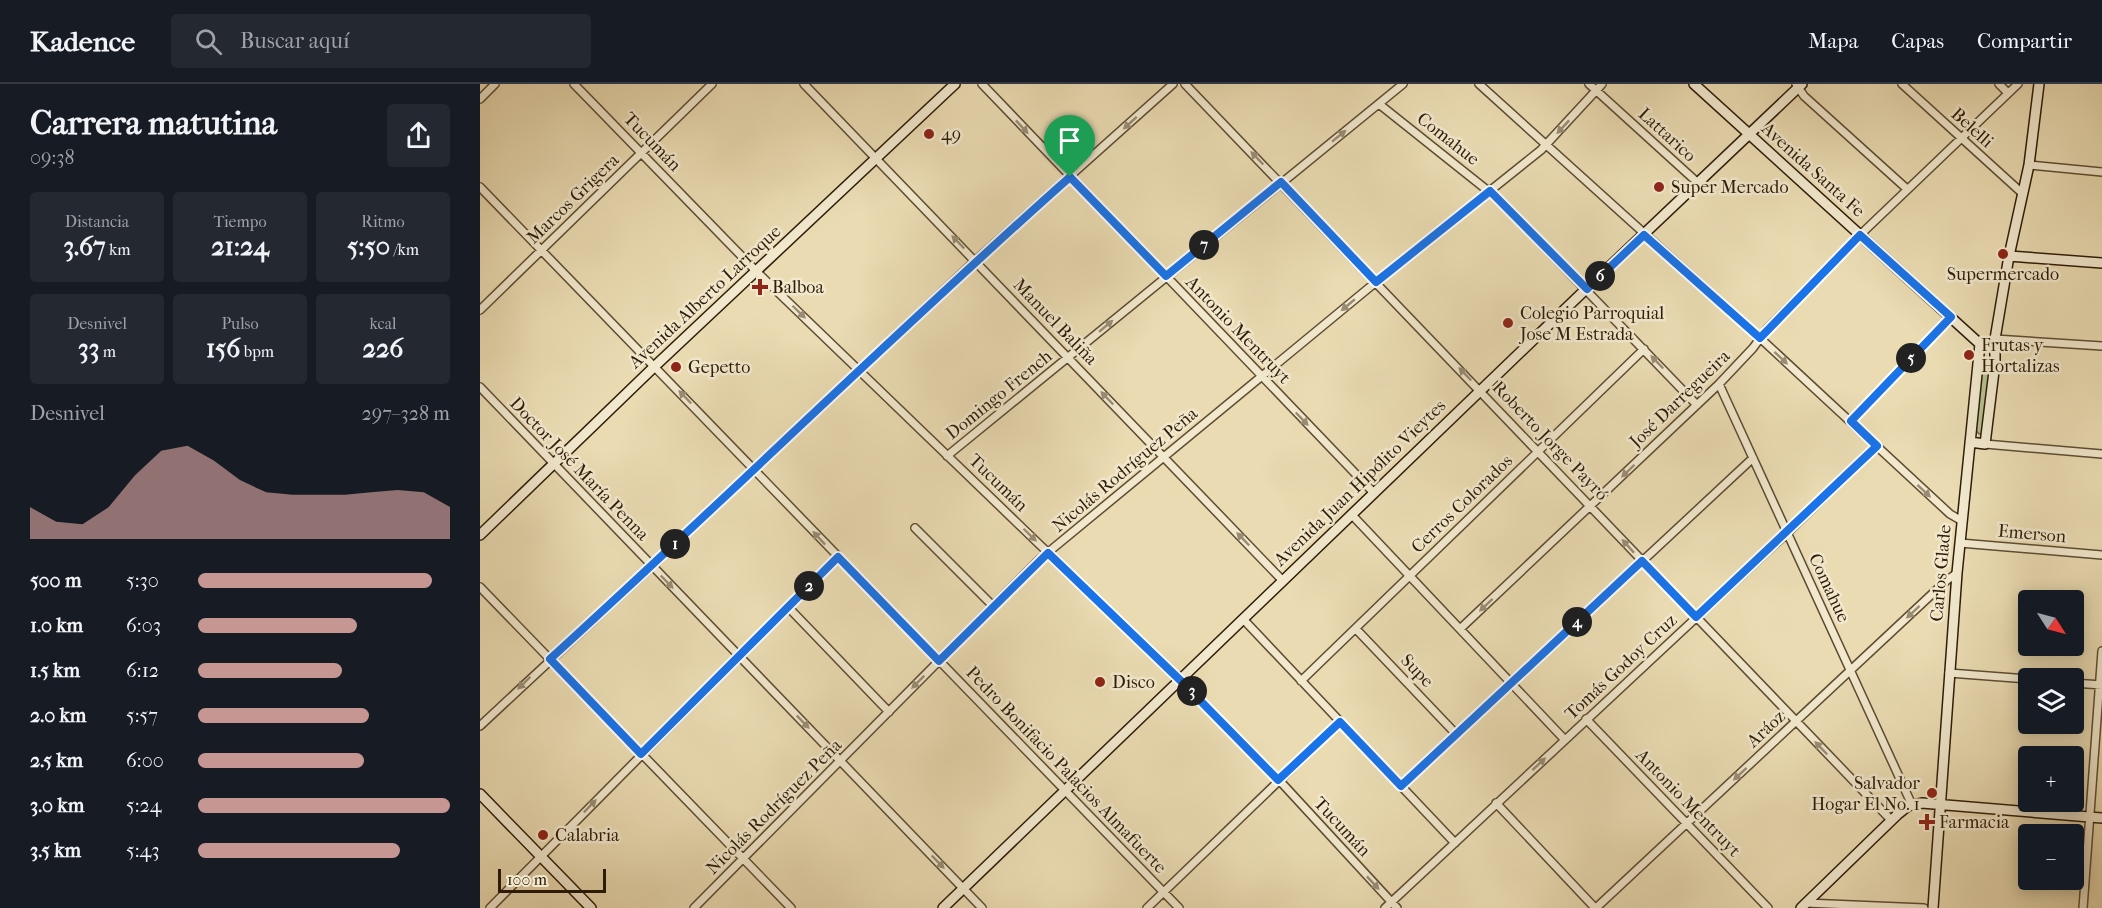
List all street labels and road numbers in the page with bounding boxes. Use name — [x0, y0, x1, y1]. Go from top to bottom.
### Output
street label: Lattarico — [1634, 104, 1700, 166]
street label: Belelli — [1947, 104, 1998, 153]
street label: Tucumán — [619, 108, 686, 176]
street label: Comahue — [1413, 108, 1483, 170]
street label: Avenida Santa Fe — [1756, 118, 1869, 222]
street label: Marcos Grigera — [523, 149, 624, 248]
street label: Avenida Alberto Larroque — [624, 221, 786, 374]
street label: Antonio Mentruyt — [1181, 271, 1295, 389]
street label: Manuel Baliña — [1009, 274, 1102, 370]
street label: José Darregueira — [1624, 345, 1735, 454]
street label: Domingo French — [942, 346, 1056, 444]
street label: Roberto Jorge Payró — [1488, 377, 1612, 505]
street label: Doctor José María Penna — [505, 393, 653, 546]
street label: Avenida Juan Hipólito Vieytes — [1269, 395, 1451, 571]
street label: Nicolás Rodríguez Peña — [1048, 403, 1202, 537]
street label: Tucumán — [964, 450, 1032, 517]
street label: Cerros Colorados — [1407, 450, 1517, 558]
street label: Emerson — [1997, 521, 2068, 547]
street label: Carlos Glade — [1926, 524, 1956, 622]
street label: Comahue — [1804, 550, 1854, 626]
street label: Tomás Godoy Cruz — [1561, 610, 1681, 724]
street label: Supe — [1396, 650, 1438, 692]
street label: Pedro Bonifacio Palacios Almafuerte — [961, 662, 1171, 878]
street label: Aráoz — [1742, 706, 1790, 753]
street label: Nicolás Rodríguez Peña — [702, 734, 847, 879]
street label: Antonio Mentruyt — [1631, 744, 1745, 862]
street label: Tucumán — [1309, 793, 1375, 862]

